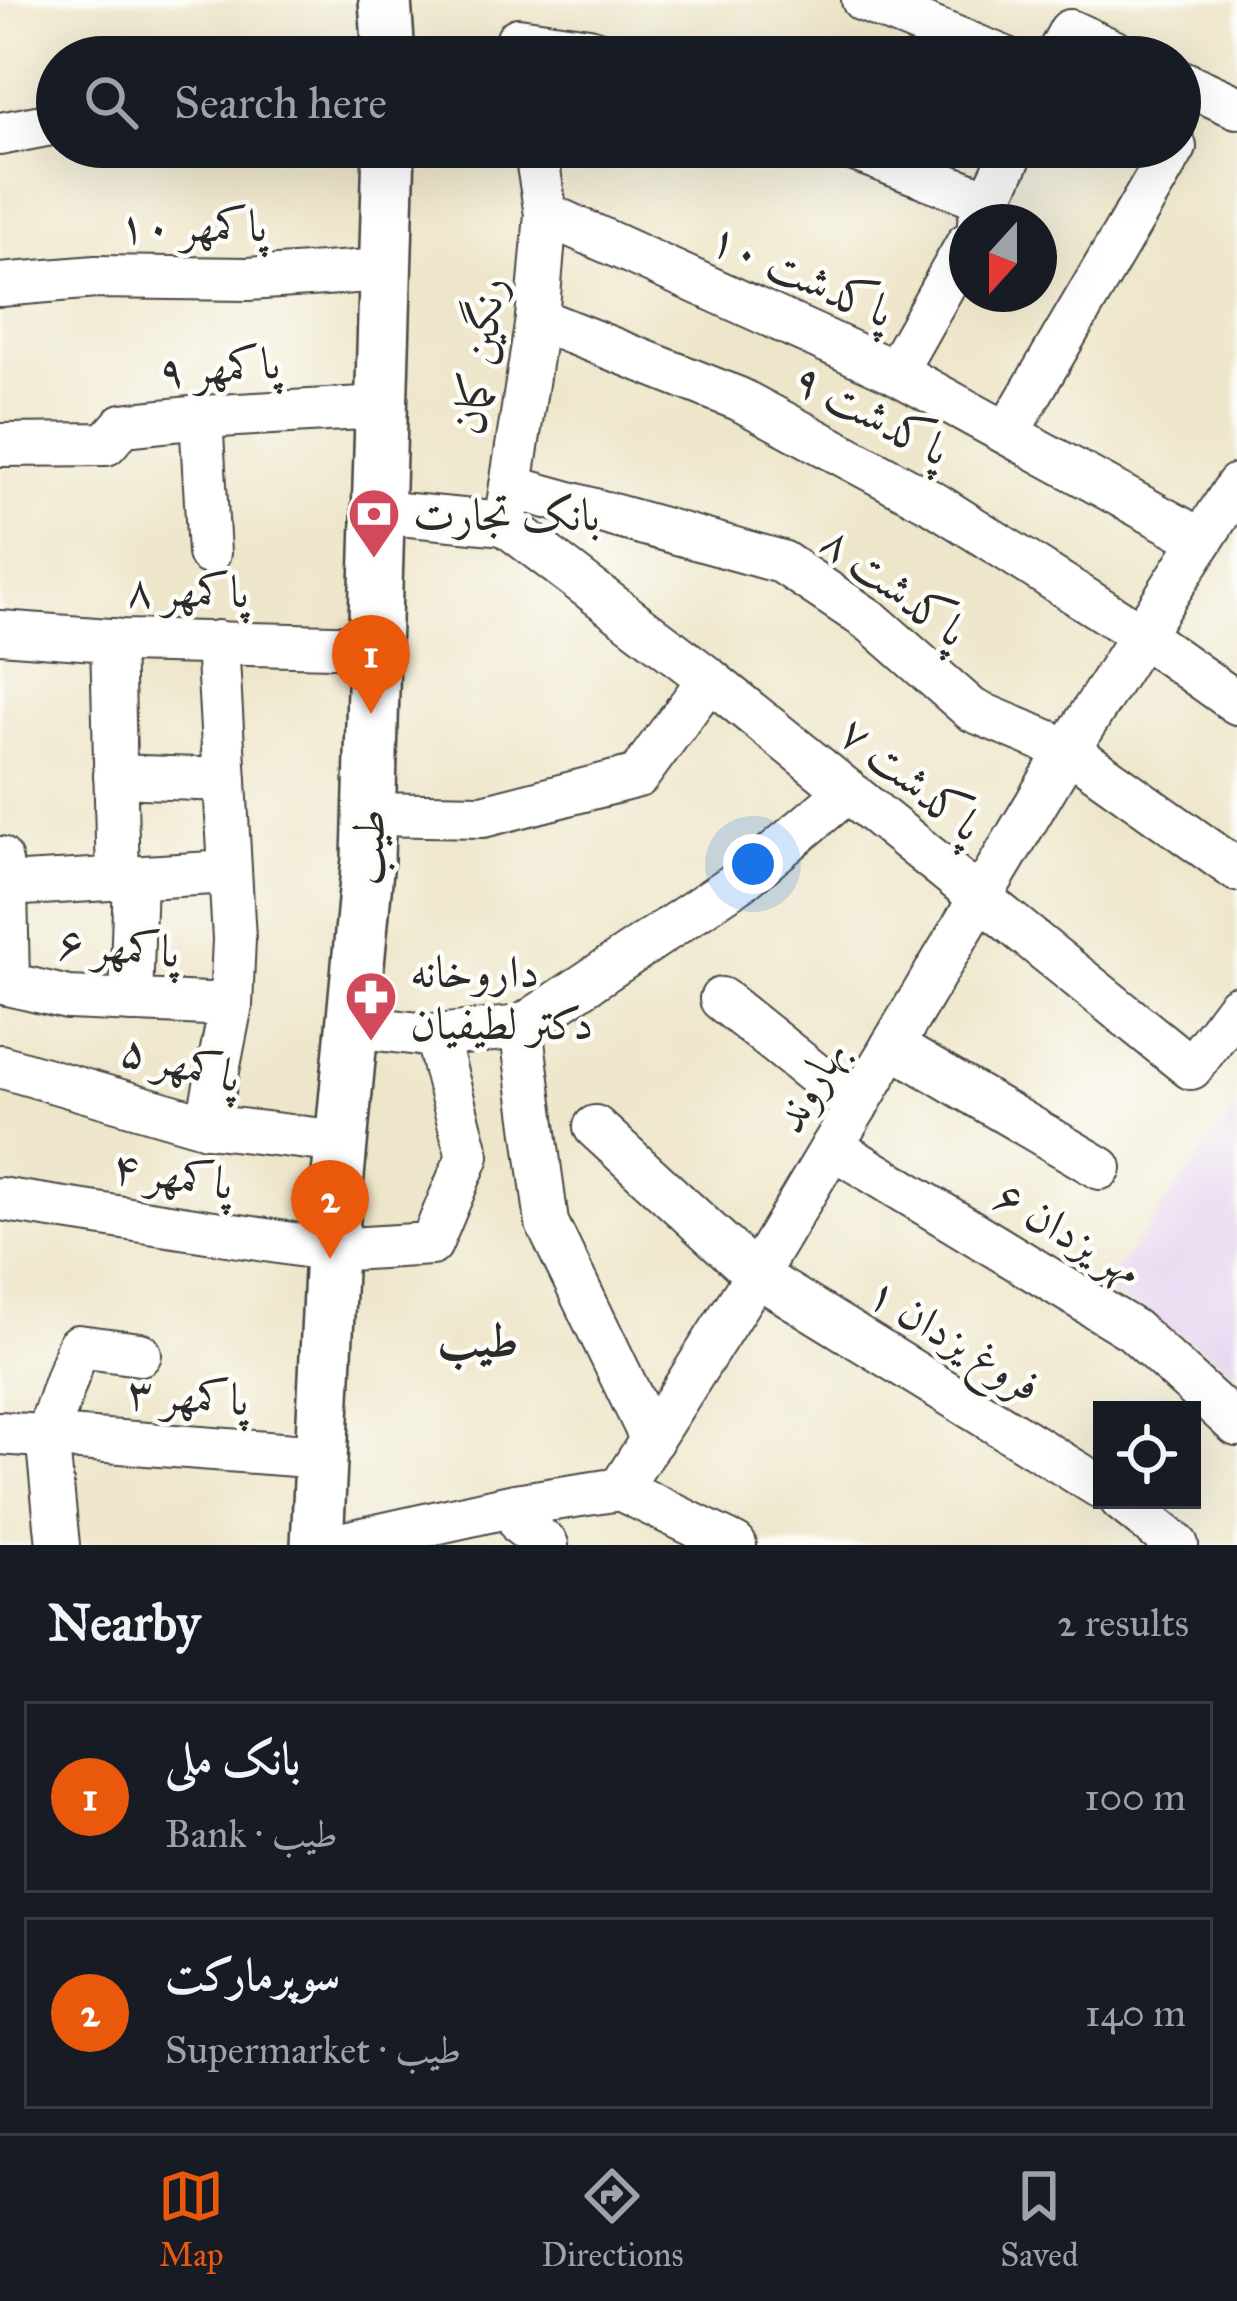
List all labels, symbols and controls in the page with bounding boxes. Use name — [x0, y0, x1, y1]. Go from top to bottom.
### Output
search box — [36, 36, 1201, 168]
icon: search — [78, 69, 144, 135]
text: Search here — [174, 75, 387, 130]
street label: پاکمهر ۱۰ — [119, 198, 270, 258]
north arrow — [949, 204, 1057, 312]
street label: پاکدشت ۱۰ — [700, 210, 904, 345]
street label: رنگین کمان — [440, 274, 517, 438]
street label: پاکمهر ۹ — [156, 335, 285, 403]
street label: پاکدشت ۹ — [782, 350, 961, 483]
bank icon: بانک تجارت — [346, 486, 402, 560]
place label: بانک تجارت — [413, 487, 600, 542]
street label: پاکدشت ۸ — [808, 513, 981, 664]
street label: پاکمهر ۸ — [126, 562, 252, 624]
pin: 1 — [332, 615, 410, 714]
street label: پاکدشت ۷ — [826, 704, 996, 858]
street label: طیب — [338, 808, 398, 887]
your location — [723, 834, 783, 894]
street label: پاکمهر ۶ — [55, 914, 185, 984]
place label: داروخانه دکتر لطیفیان — [410, 944, 593, 1051]
pharmacy icon: داروخانه دکتر لطیفیان — [343, 969, 399, 1043]
street label: پاکمهر ۵ — [114, 1021, 249, 1109]
street label: بهاروند — [761, 1028, 859, 1143]
street label: پاکمهر ۴ — [108, 1138, 240, 1217]
pin: 2 — [291, 1160, 369, 1259]
street label: مهر یزدان ۶ — [985, 1167, 1152, 1299]
street label: فروغ یزدان ۱ — [853, 1264, 1052, 1422]
district label: طیب — [437, 1310, 519, 1371]
street label: پاکمهر ۳ — [125, 1364, 253, 1432]
map controls — [1093, 1401, 1201, 1509]
button: locate — [1093, 1401, 1201, 1509]
text: Nearby — [48, 1592, 200, 1654]
text: 2 results — [1057, 1599, 1189, 1647]
text: بانک ملی — [165, 1731, 300, 1786]
text: 1 — [82, 1773, 98, 1821]
text: 100 m — [1084, 1773, 1186, 1821]
text: Bank · طیب — [165, 1810, 338, 1858]
text: سوپرمارکت — [165, 1947, 340, 2002]
text: 2 — [80, 1989, 100, 2037]
text: 140 m — [1085, 1989, 1186, 2037]
text: Supermarket · طیب — [165, 2026, 461, 2074]
tab: Map — [158, 2163, 224, 2275]
tab: Directions — [541, 2163, 683, 2275]
tab: Saved — [1000, 2163, 1079, 2275]

